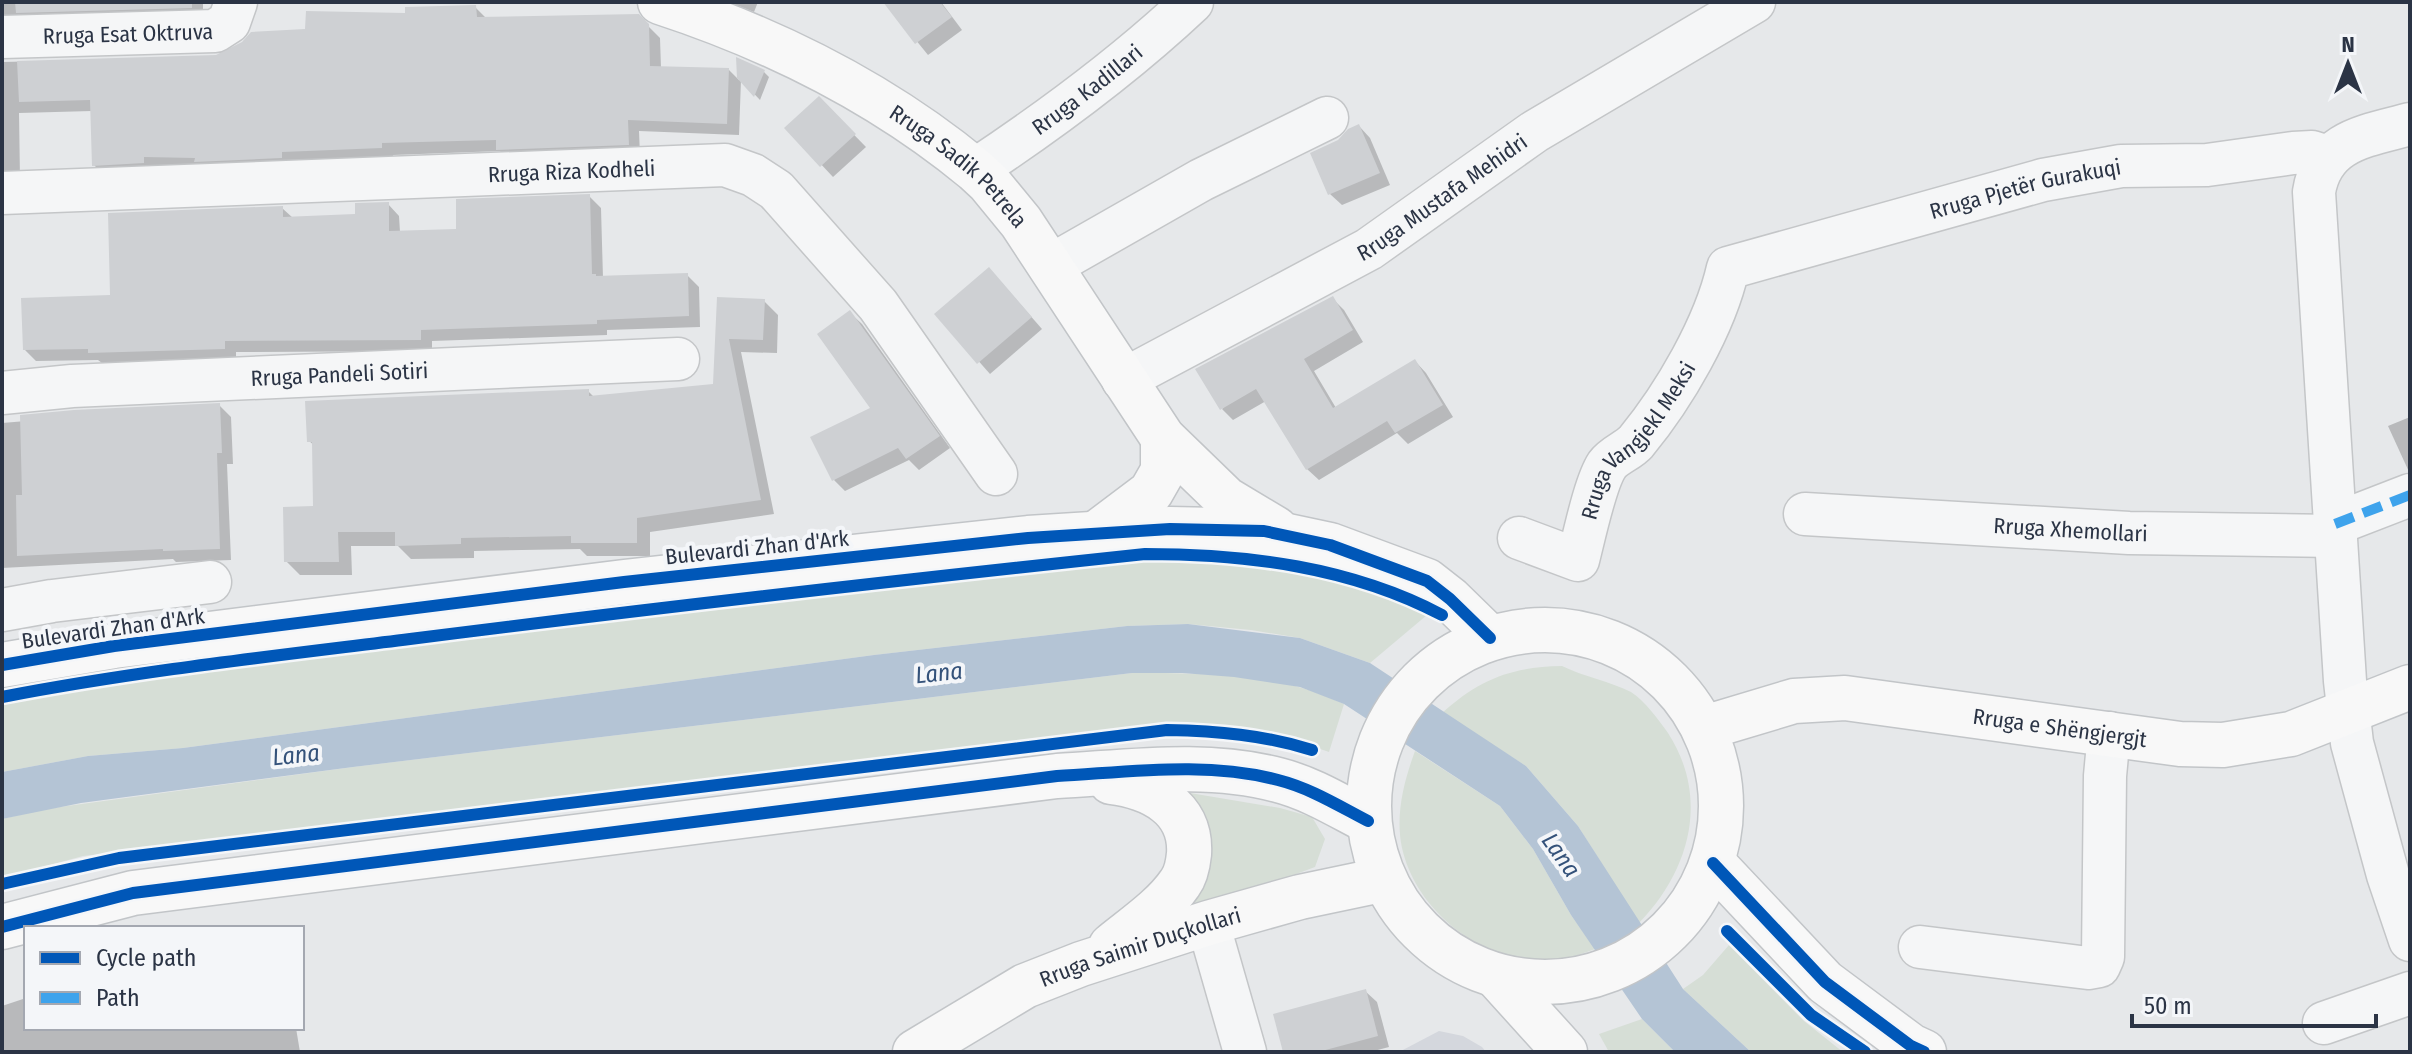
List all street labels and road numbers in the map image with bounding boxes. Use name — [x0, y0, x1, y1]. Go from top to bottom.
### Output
street label: Rruga Esat Oktruva — [42, 18, 214, 50]
street label: Rruga Kadillari — [1027, 39, 1148, 141]
street label: Rruga Sadik Petrela — [884, 99, 1033, 233]
street label: Rruga Mustafa Mehidri — [1352, 128, 1533, 267]
street label: Rruga Pjetër Gurakuqi — [1927, 153, 2123, 225]
street label: Rruga Riza Kodheli — [487, 155, 656, 188]
street label: Rruga Pandeli Sotiri — [250, 357, 429, 392]
street label: Rruga Vangjekl Meksi — [1575, 357, 1701, 523]
street label: Rruga Xhemollari — [1993, 512, 2148, 547]
street label: Bulevardi Zhan d'Ark — [664, 524, 851, 571]
street label: Bulevardi Zhan d'Ark — [20, 602, 207, 655]
street label: Rruga e Shëngjergjt — [1971, 703, 2149, 753]
street label: Rruga Saimir Duçkollari — [1036, 901, 1244, 993]

